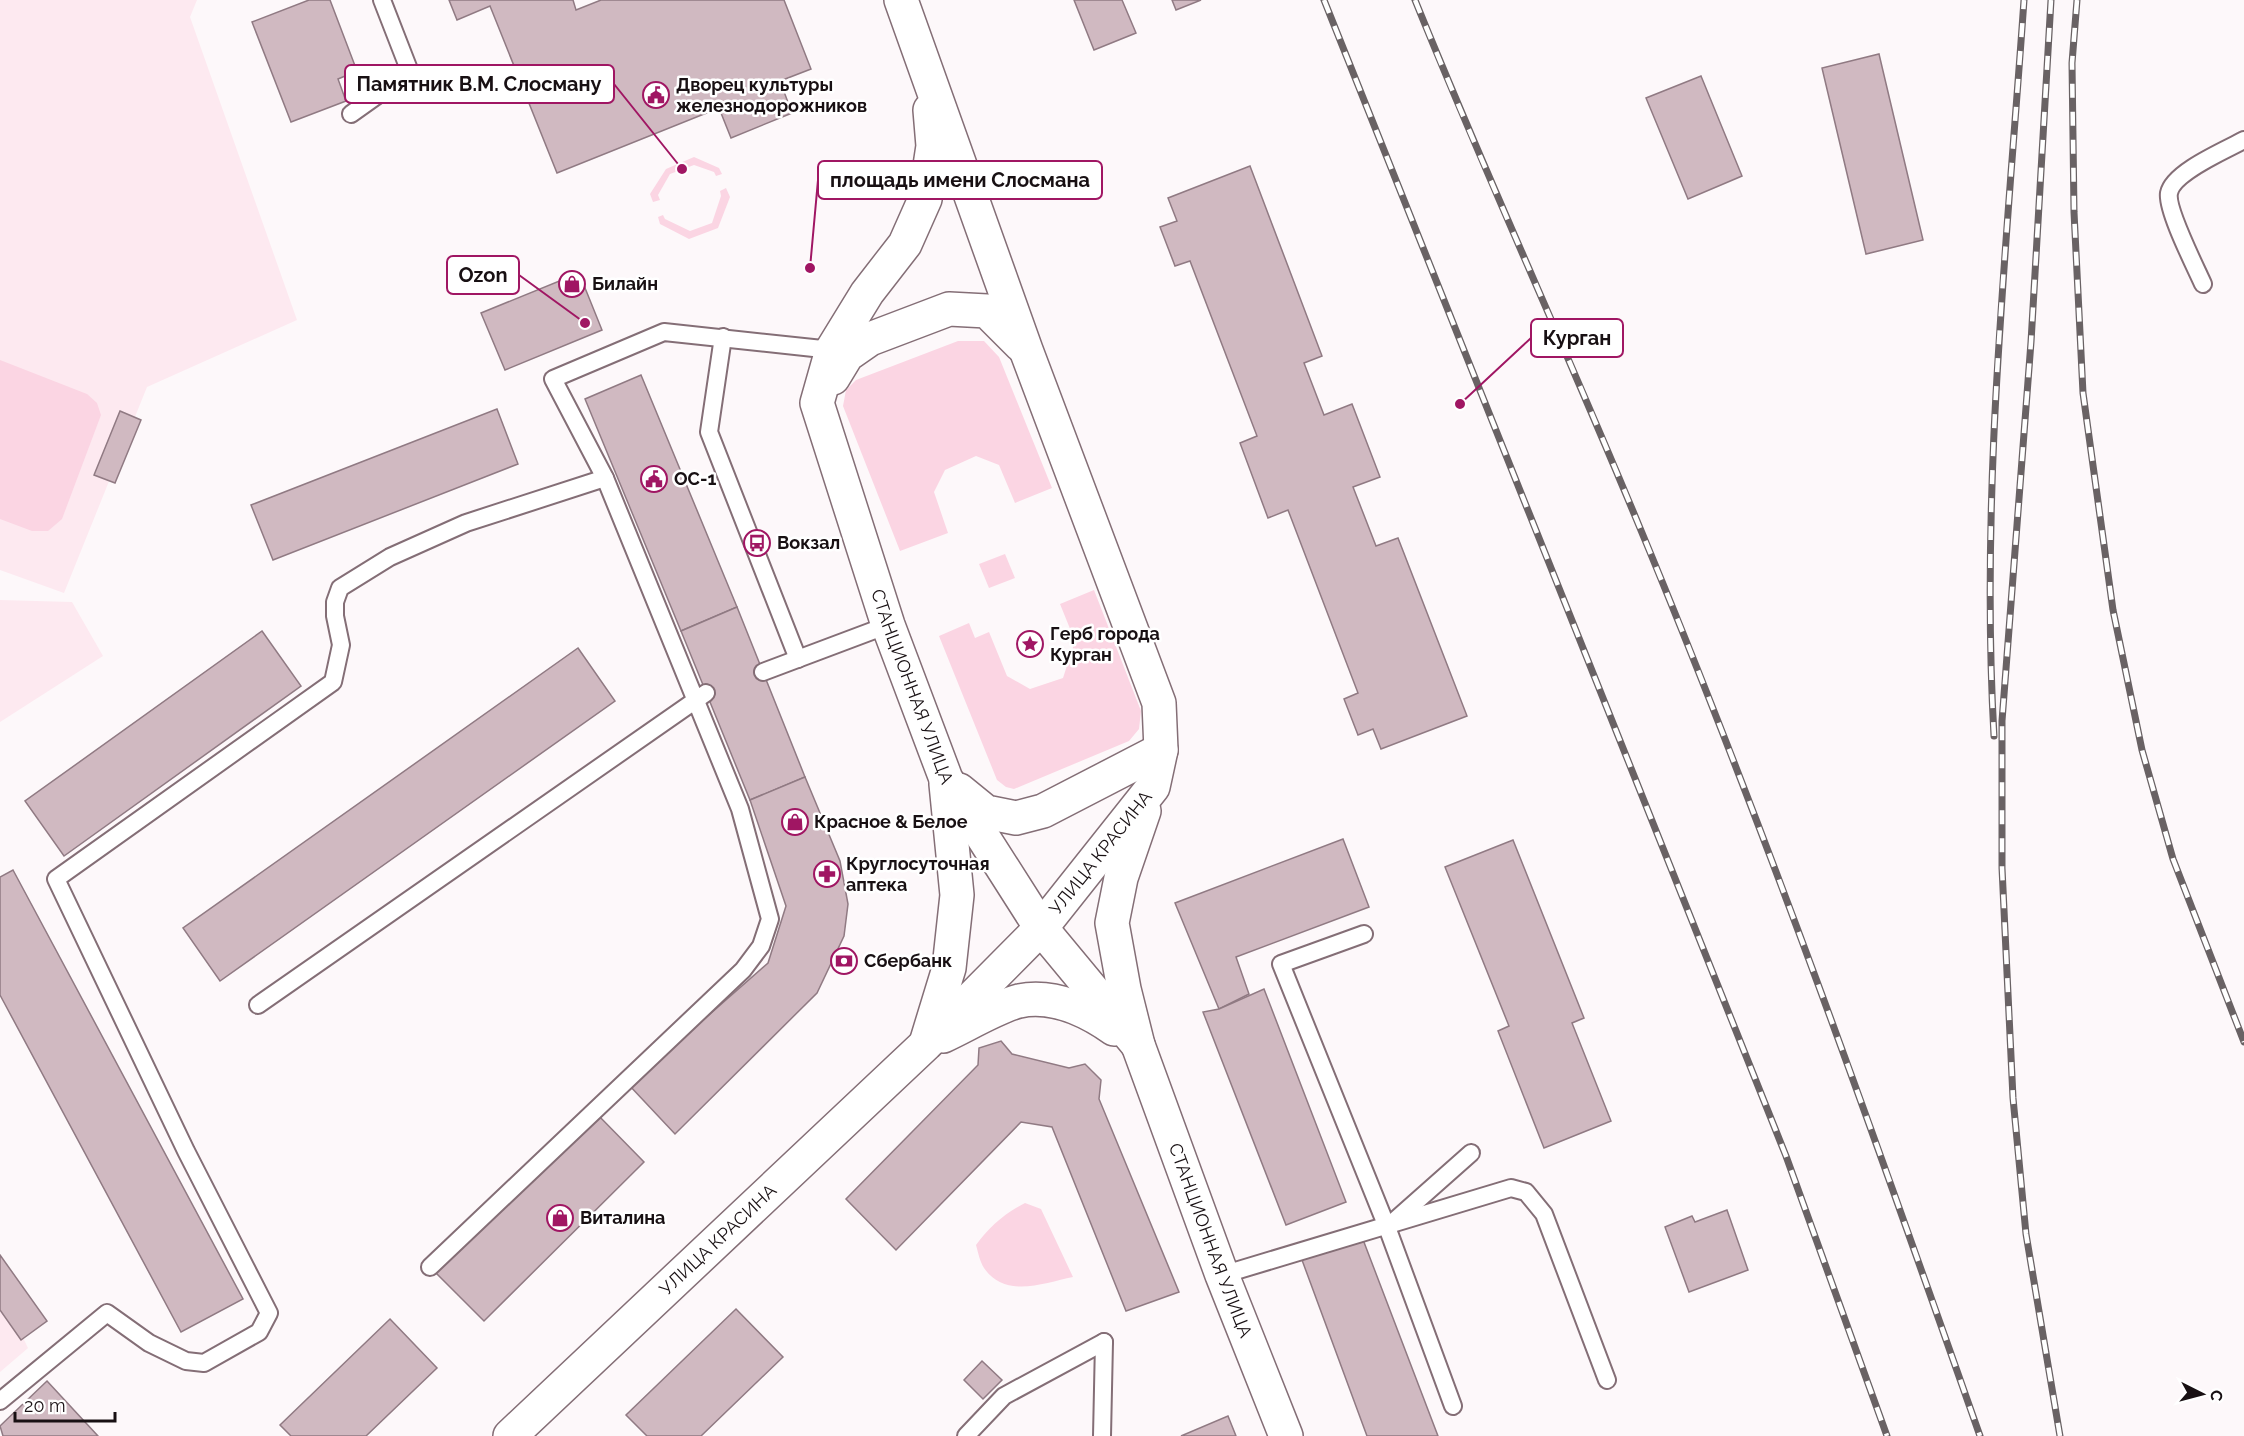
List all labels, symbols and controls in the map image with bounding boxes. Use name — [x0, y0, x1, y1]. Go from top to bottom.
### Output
callout: Памятник В.М. Слосману — [345, 65, 614, 103]
text: Памятник В.М. Слосману — [357, 72, 601, 96]
place label: Дворец культуры железнодорожников — [676, 74, 867, 116]
public building icon: Дворец культуры железнодорожников — [641, 80, 671, 110]
callout: площадь имени Слосмана — [818, 161, 1102, 199]
text: площадь имени Слосмана — [830, 168, 1090, 192]
callout: Ozon — [447, 256, 519, 294]
text: Ozon — [459, 263, 507, 287]
shop icon: Билайн — [557, 269, 587, 299]
place label: Билайн — [592, 273, 658, 294]
callout: Курган — [1531, 319, 1623, 357]
text: Курган — [1543, 326, 1611, 350]
public building icon: ОС-1 — [639, 464, 669, 494]
place label: ОС-1 — [674, 468, 716, 489]
bus stop icon: Вокзал — [742, 528, 772, 558]
place label: Вокзал — [777, 532, 840, 553]
street label: СТАНЦИОННАЯ УЛИЦА — [867, 586, 958, 787]
place label: Герб города Курган — [1050, 623, 1160, 665]
place icon: Герб города Курган — [1015, 629, 1045, 659]
street label: УЛИЦА КРАСИНА — [1045, 786, 1156, 919]
shop icon: Красное & Белое — [780, 807, 810, 837]
place label: Красное & Белое — [814, 811, 968, 832]
place label: Круглосуточная аптека — [846, 853, 990, 895]
pharmacy icon: Круглосуточная аптека — [812, 859, 842, 889]
bank icon: Сбербанк — [829, 946, 859, 976]
place label: Сбербанк — [864, 950, 952, 971]
street label: СТАНЦИОННАЯ УЛИЦА — [1165, 1140, 1257, 1341]
street label: УЛИЦА КРАСИНА — [655, 1180, 780, 1299]
shop icon: Виталина — [545, 1203, 575, 1233]
place label: Виталина — [580, 1207, 665, 1228]
north arrow — [2172, 1364, 2232, 1424]
scale bar — [15, 1385, 116, 1423]
text: С — [2206, 1389, 2226, 1402]
text: 20 m — [24, 1395, 66, 1416]

